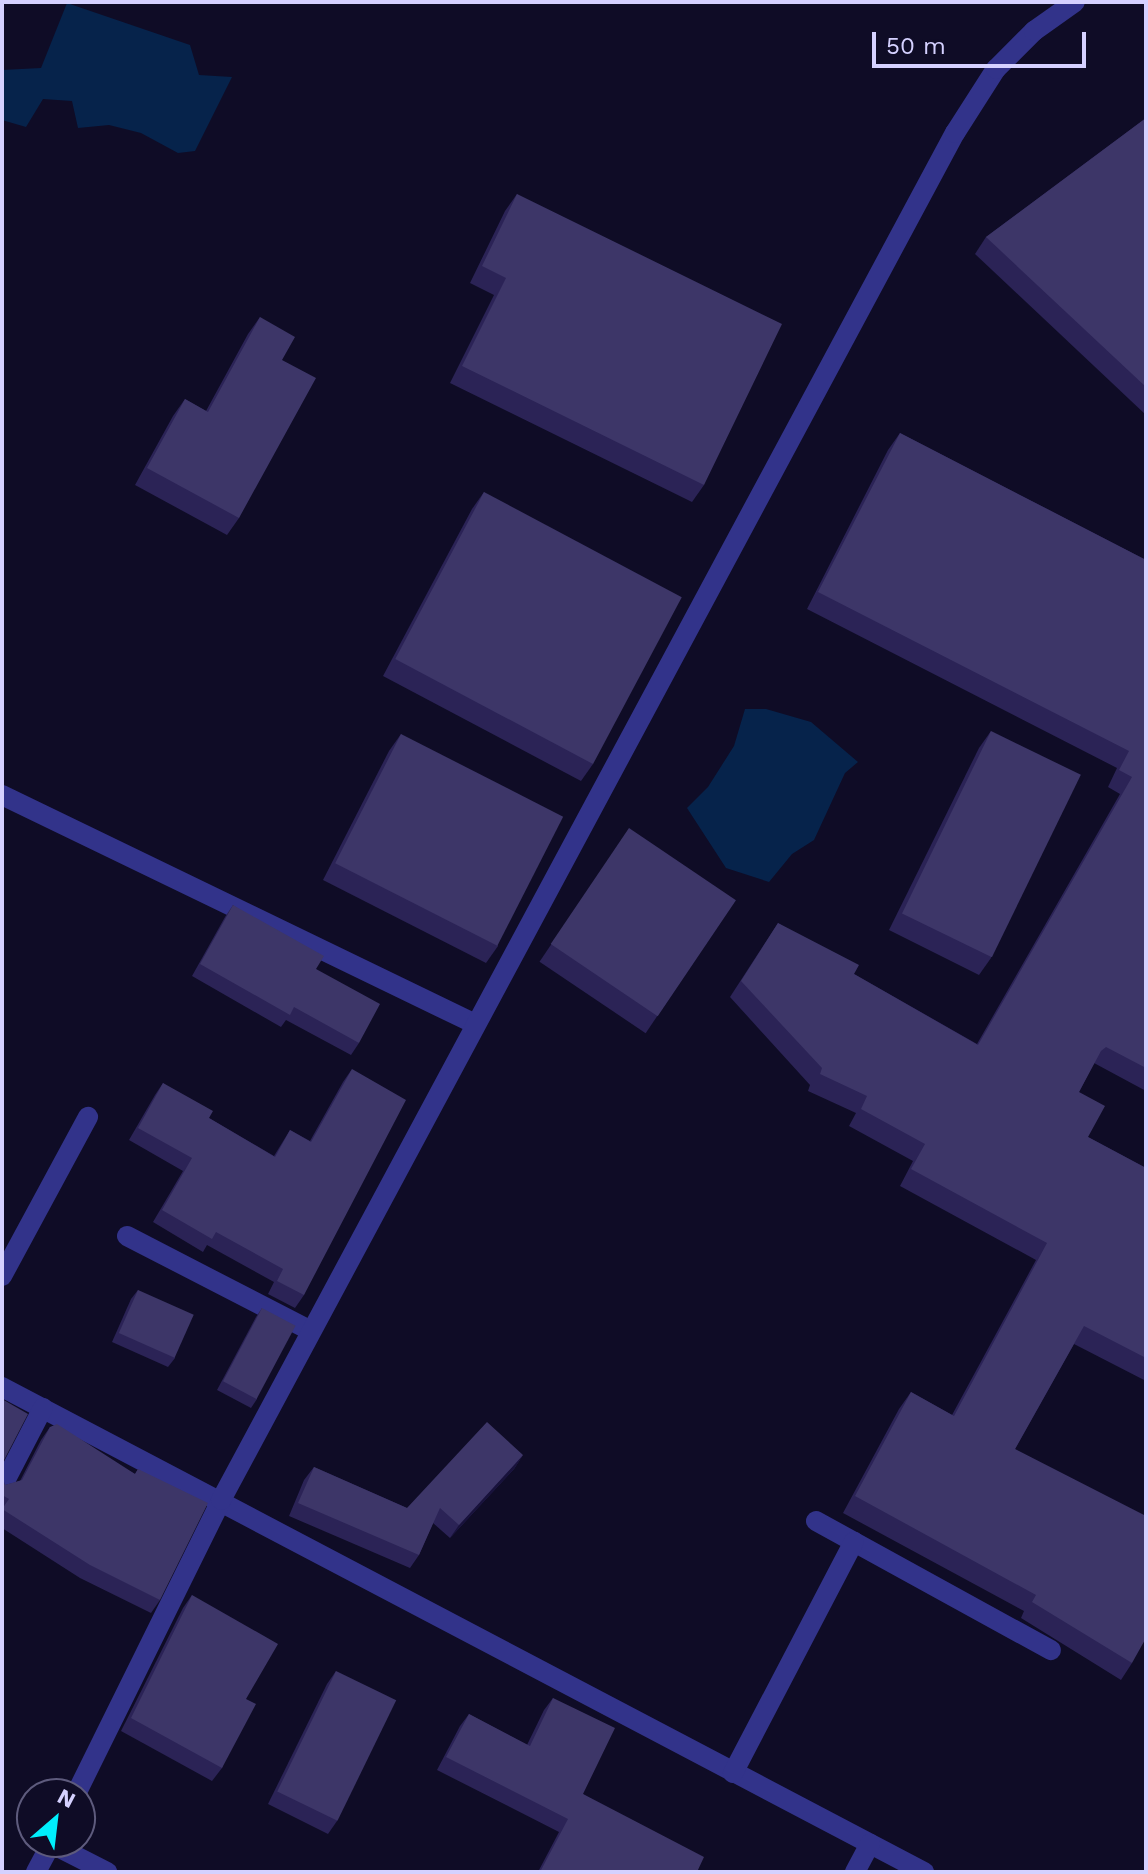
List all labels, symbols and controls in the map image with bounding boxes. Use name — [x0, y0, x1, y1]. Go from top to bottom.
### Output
scale bar — [876, 16, 1090, 66]
text: 50 m — [886, 32, 946, 60]
north arrow — [16, 1778, 96, 1858]
text: N — [53, 1783, 80, 1813]

